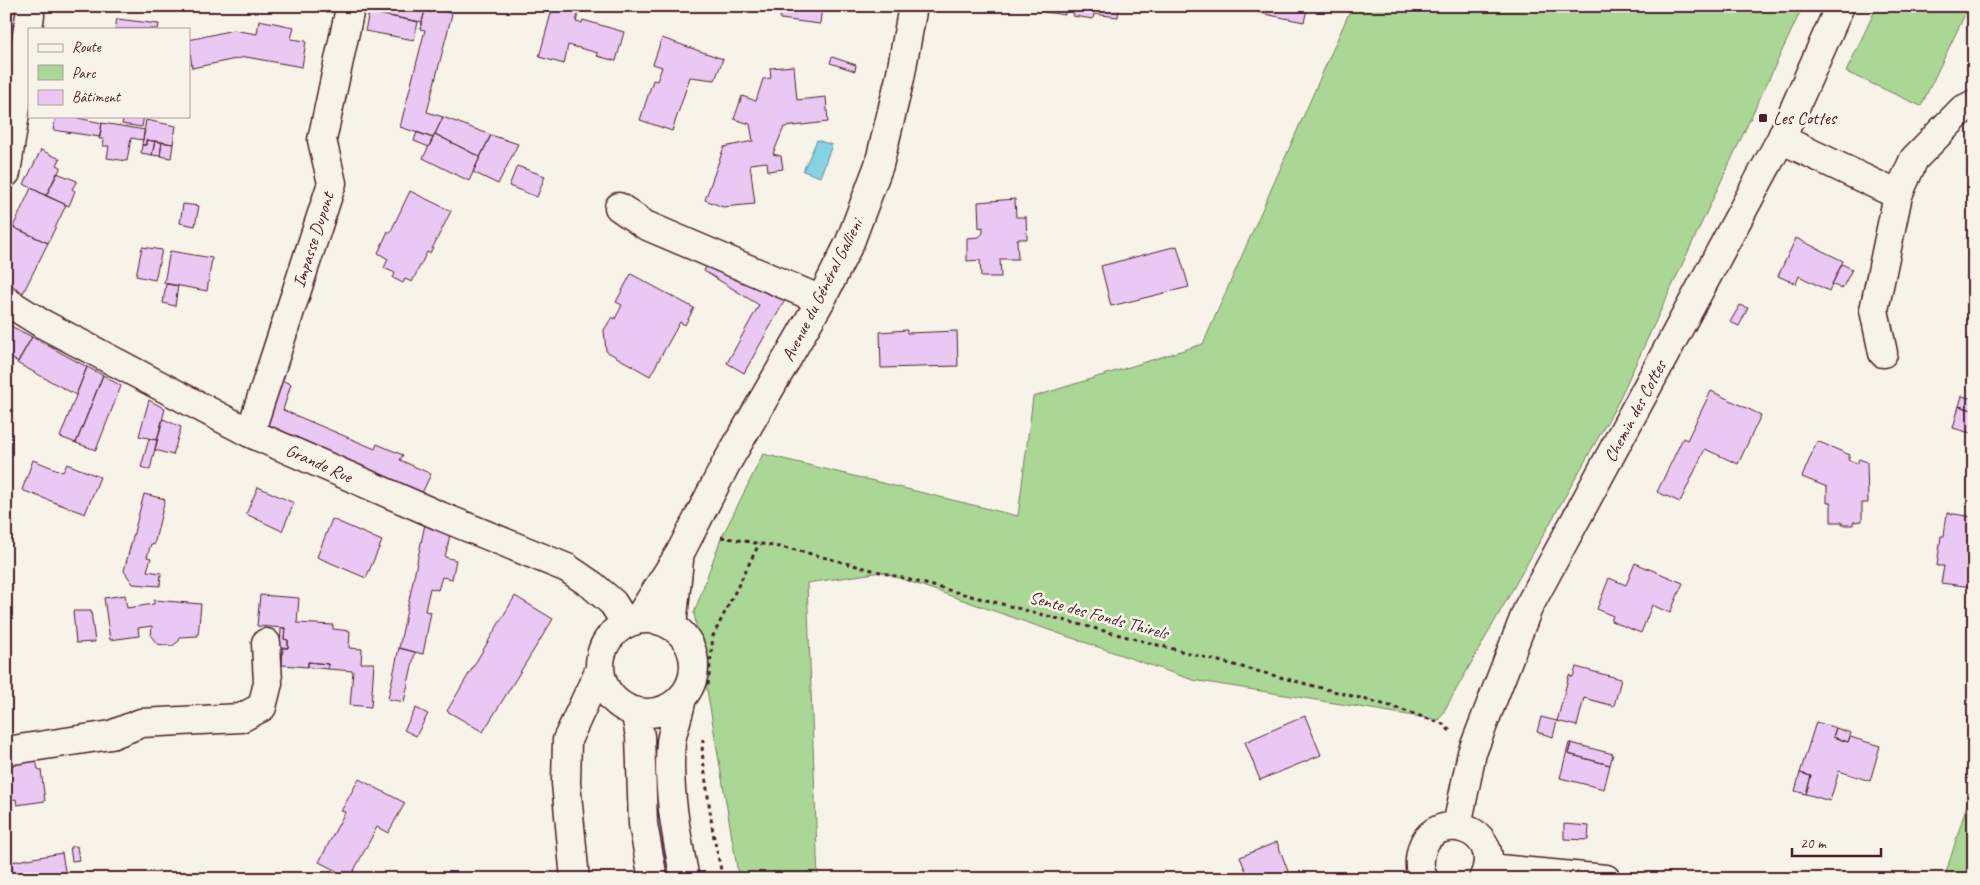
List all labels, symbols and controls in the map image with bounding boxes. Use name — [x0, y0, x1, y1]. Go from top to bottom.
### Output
legend — [28, 28, 190, 118]
text: Route — [72, 38, 102, 57]
text: Parc — [72, 64, 96, 83]
text: Bâtiment — [72, 88, 122, 107]
place label: Les Cottes — [1773, 107, 1838, 129]
marker: Les Cottes — [1757, 112, 1769, 124]
street label: Impasse Dupont — [287, 188, 339, 290]
street label: Avenue du Général Gallieni — [777, 213, 869, 365]
street label: Chemin des Cottes — [1599, 355, 1672, 465]
street label: Grande Rue — [282, 439, 357, 488]
street label: Sente des Fonds Thirels — [1027, 586, 1173, 645]
scale bar — [1792, 825, 1881, 857]
text: 20 m — [1800, 834, 1827, 853]

